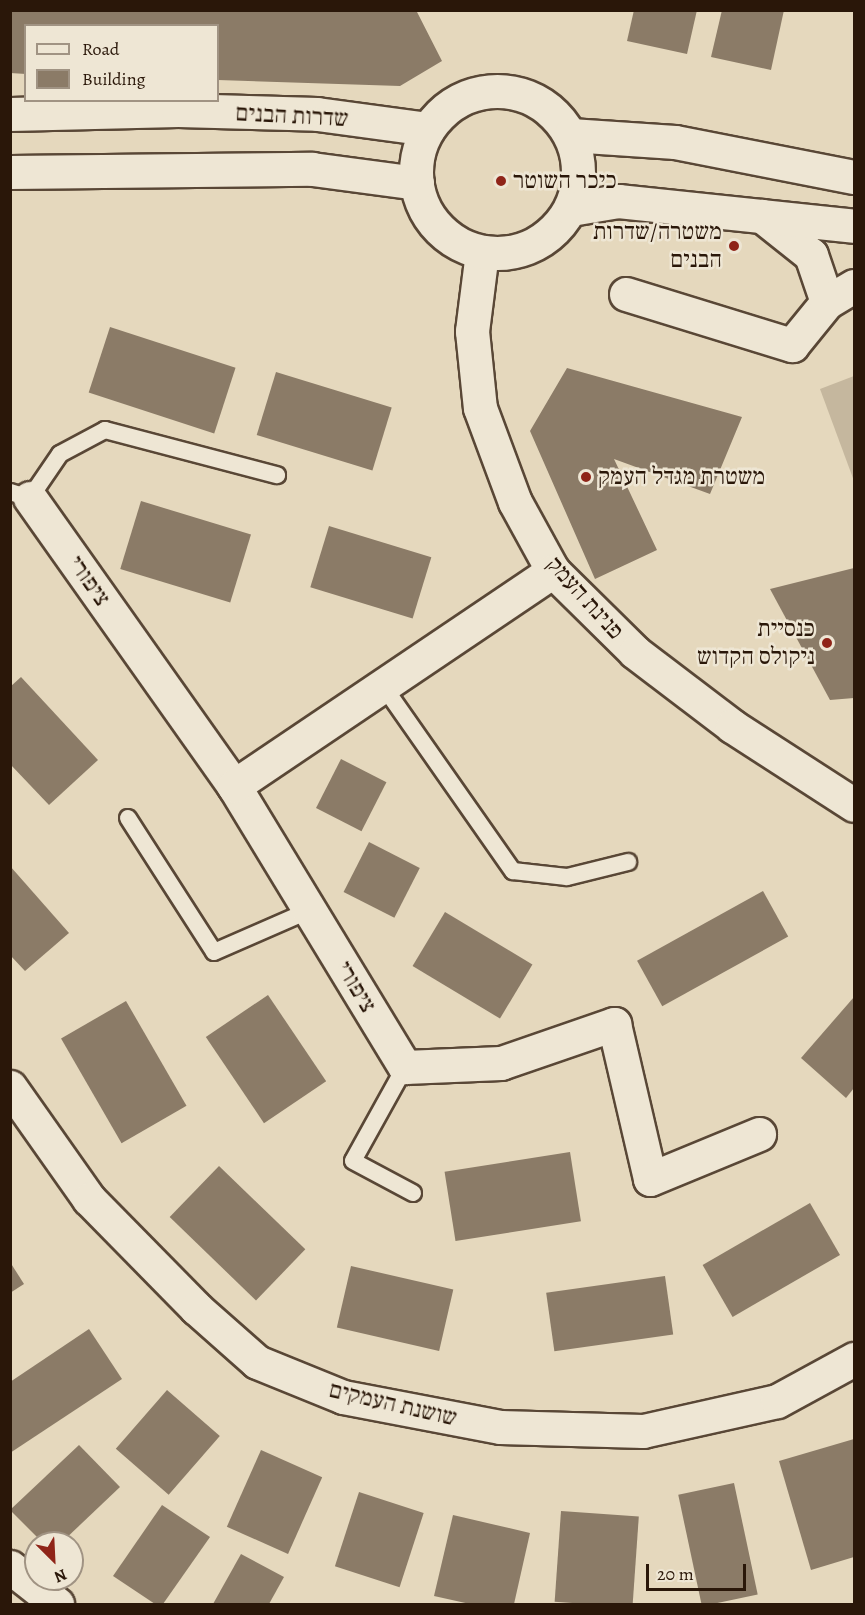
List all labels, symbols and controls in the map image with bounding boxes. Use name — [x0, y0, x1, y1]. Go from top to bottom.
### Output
legend — [24, 24, 219, 102]
text: Road — [82, 37, 119, 61]
text: Building — [82, 67, 146, 91]
street label: שדרות הבנים — [235, 99, 349, 133]
place label: כיכר השוטר — [513, 167, 617, 195]
marker: כיכר השוטר — [494, 174, 508, 188]
place label: משטרה/שדרות הבנים — [593, 218, 722, 274]
marker: משטרה/שדרות הבנים — [727, 239, 741, 253]
place label: משטרת מגדל העמק — [598, 463, 765, 491]
marker: משטרת מגדל העמק — [579, 470, 593, 484]
street label: ציפורי — [61, 550, 117, 612]
street label: פנינת העמק — [540, 551, 630, 645]
place label: כנסיית ניקולס הקדוש — [697, 615, 815, 671]
marker: כנסיית ניקולס הקדוש — [820, 636, 834, 650]
street label: ציפורי — [330, 956, 382, 1018]
street label: שושנת העמקים — [326, 1375, 460, 1433]
north arrow — [24, 1531, 84, 1591]
scale bar — [649, 1552, 750, 1590]
text: 20 m — [657, 1562, 694, 1586]
text: N — [51, 1563, 70, 1588]

